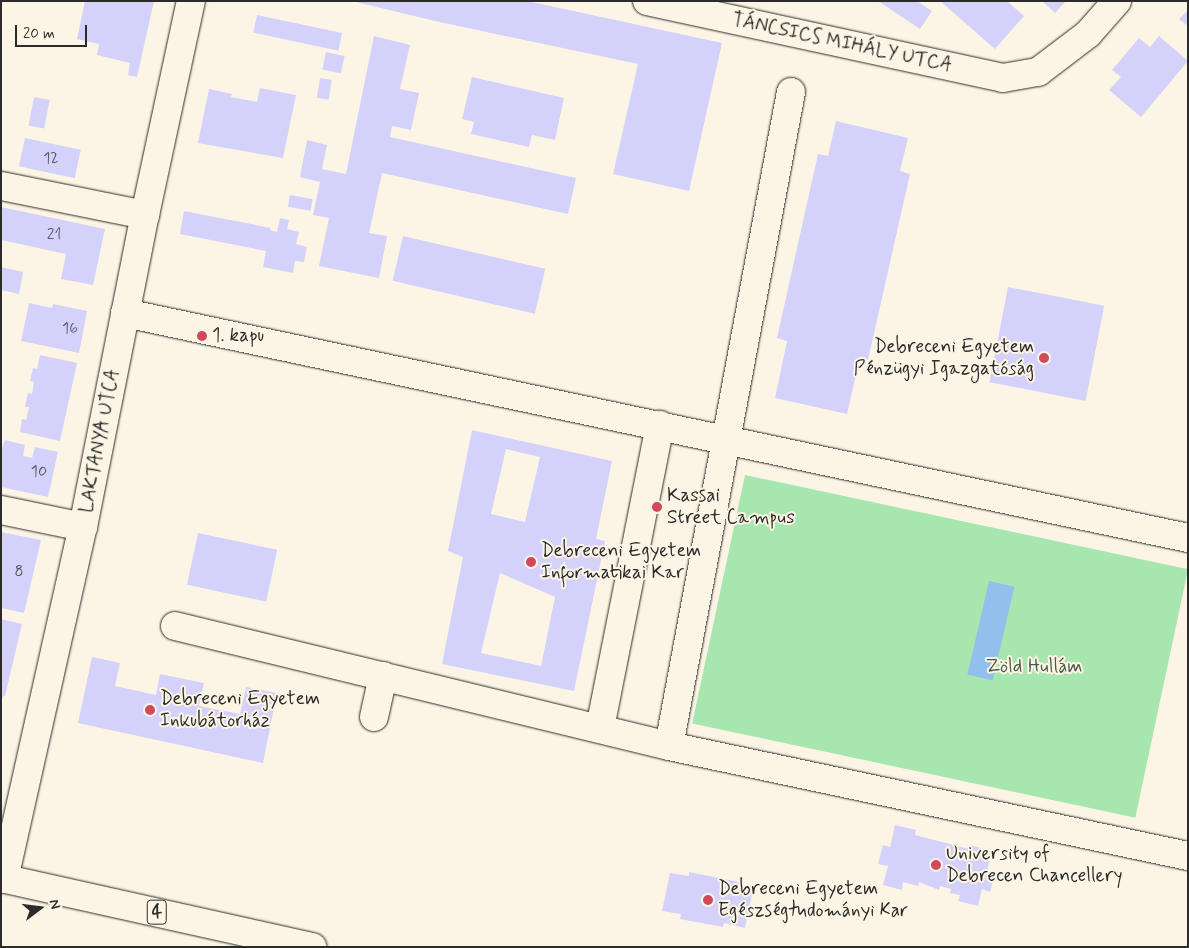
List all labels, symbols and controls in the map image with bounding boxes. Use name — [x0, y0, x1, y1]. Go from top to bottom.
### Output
street label: TÁNCSICS MIHÁLY UTCA — [732, 9, 952, 77]
scale bar — [18, 15, 90, 47]
text: 20 m — [23, 24, 55, 44]
house number: 12 — [43, 149, 59, 169]
house number: 21 — [47, 225, 61, 245]
house number: 16 — [62, 319, 78, 339]
place label: 1. kapu — [212, 325, 264, 347]
marker: 1. kapu — [196, 330, 208, 342]
place label: Debreceni Egyetem Pénzügyi Igazgatóság — [855, 336, 1034, 380]
marker: Debreceni Egyetem Pénzügyi Igazgatóság — [1038, 352, 1050, 364]
street label: LAKTANYA UTCA — [75, 367, 125, 515]
house number: 10 — [31, 462, 47, 482]
place label: Kassai Street Campus — [667, 485, 791, 529]
marker: Kassai Street Campus — [651, 501, 663, 513]
place label: Debreceni Egyetem Informatikai Kar — [541, 540, 698, 584]
marker: Debreceni Egyetem Informatikai Kar — [525, 556, 537, 568]
house number: 8 — [14, 562, 24, 582]
park label: Zöld Hullám — [986, 656, 1082, 678]
place label: Debreceni Egyetem Inkubátorház — [160, 688, 317, 732]
marker: Debreceni Egyetem Inkubátorház — [144, 704, 156, 716]
place label: University of Debrecen Chancellery — [946, 843, 1128, 887]
marker: University of Debrecen Chancellery — [930, 859, 942, 871]
place label: Debreceni Egyetem Egészségtudományi Kar — [718, 878, 911, 922]
north arrow — [15, 883, 65, 933]
marker: Debreceni Egyetem Egészségtudományi Kar — [702, 894, 714, 906]
road number: 4 — [146, 896, 168, 928]
text: N — [45, 897, 64, 911]

